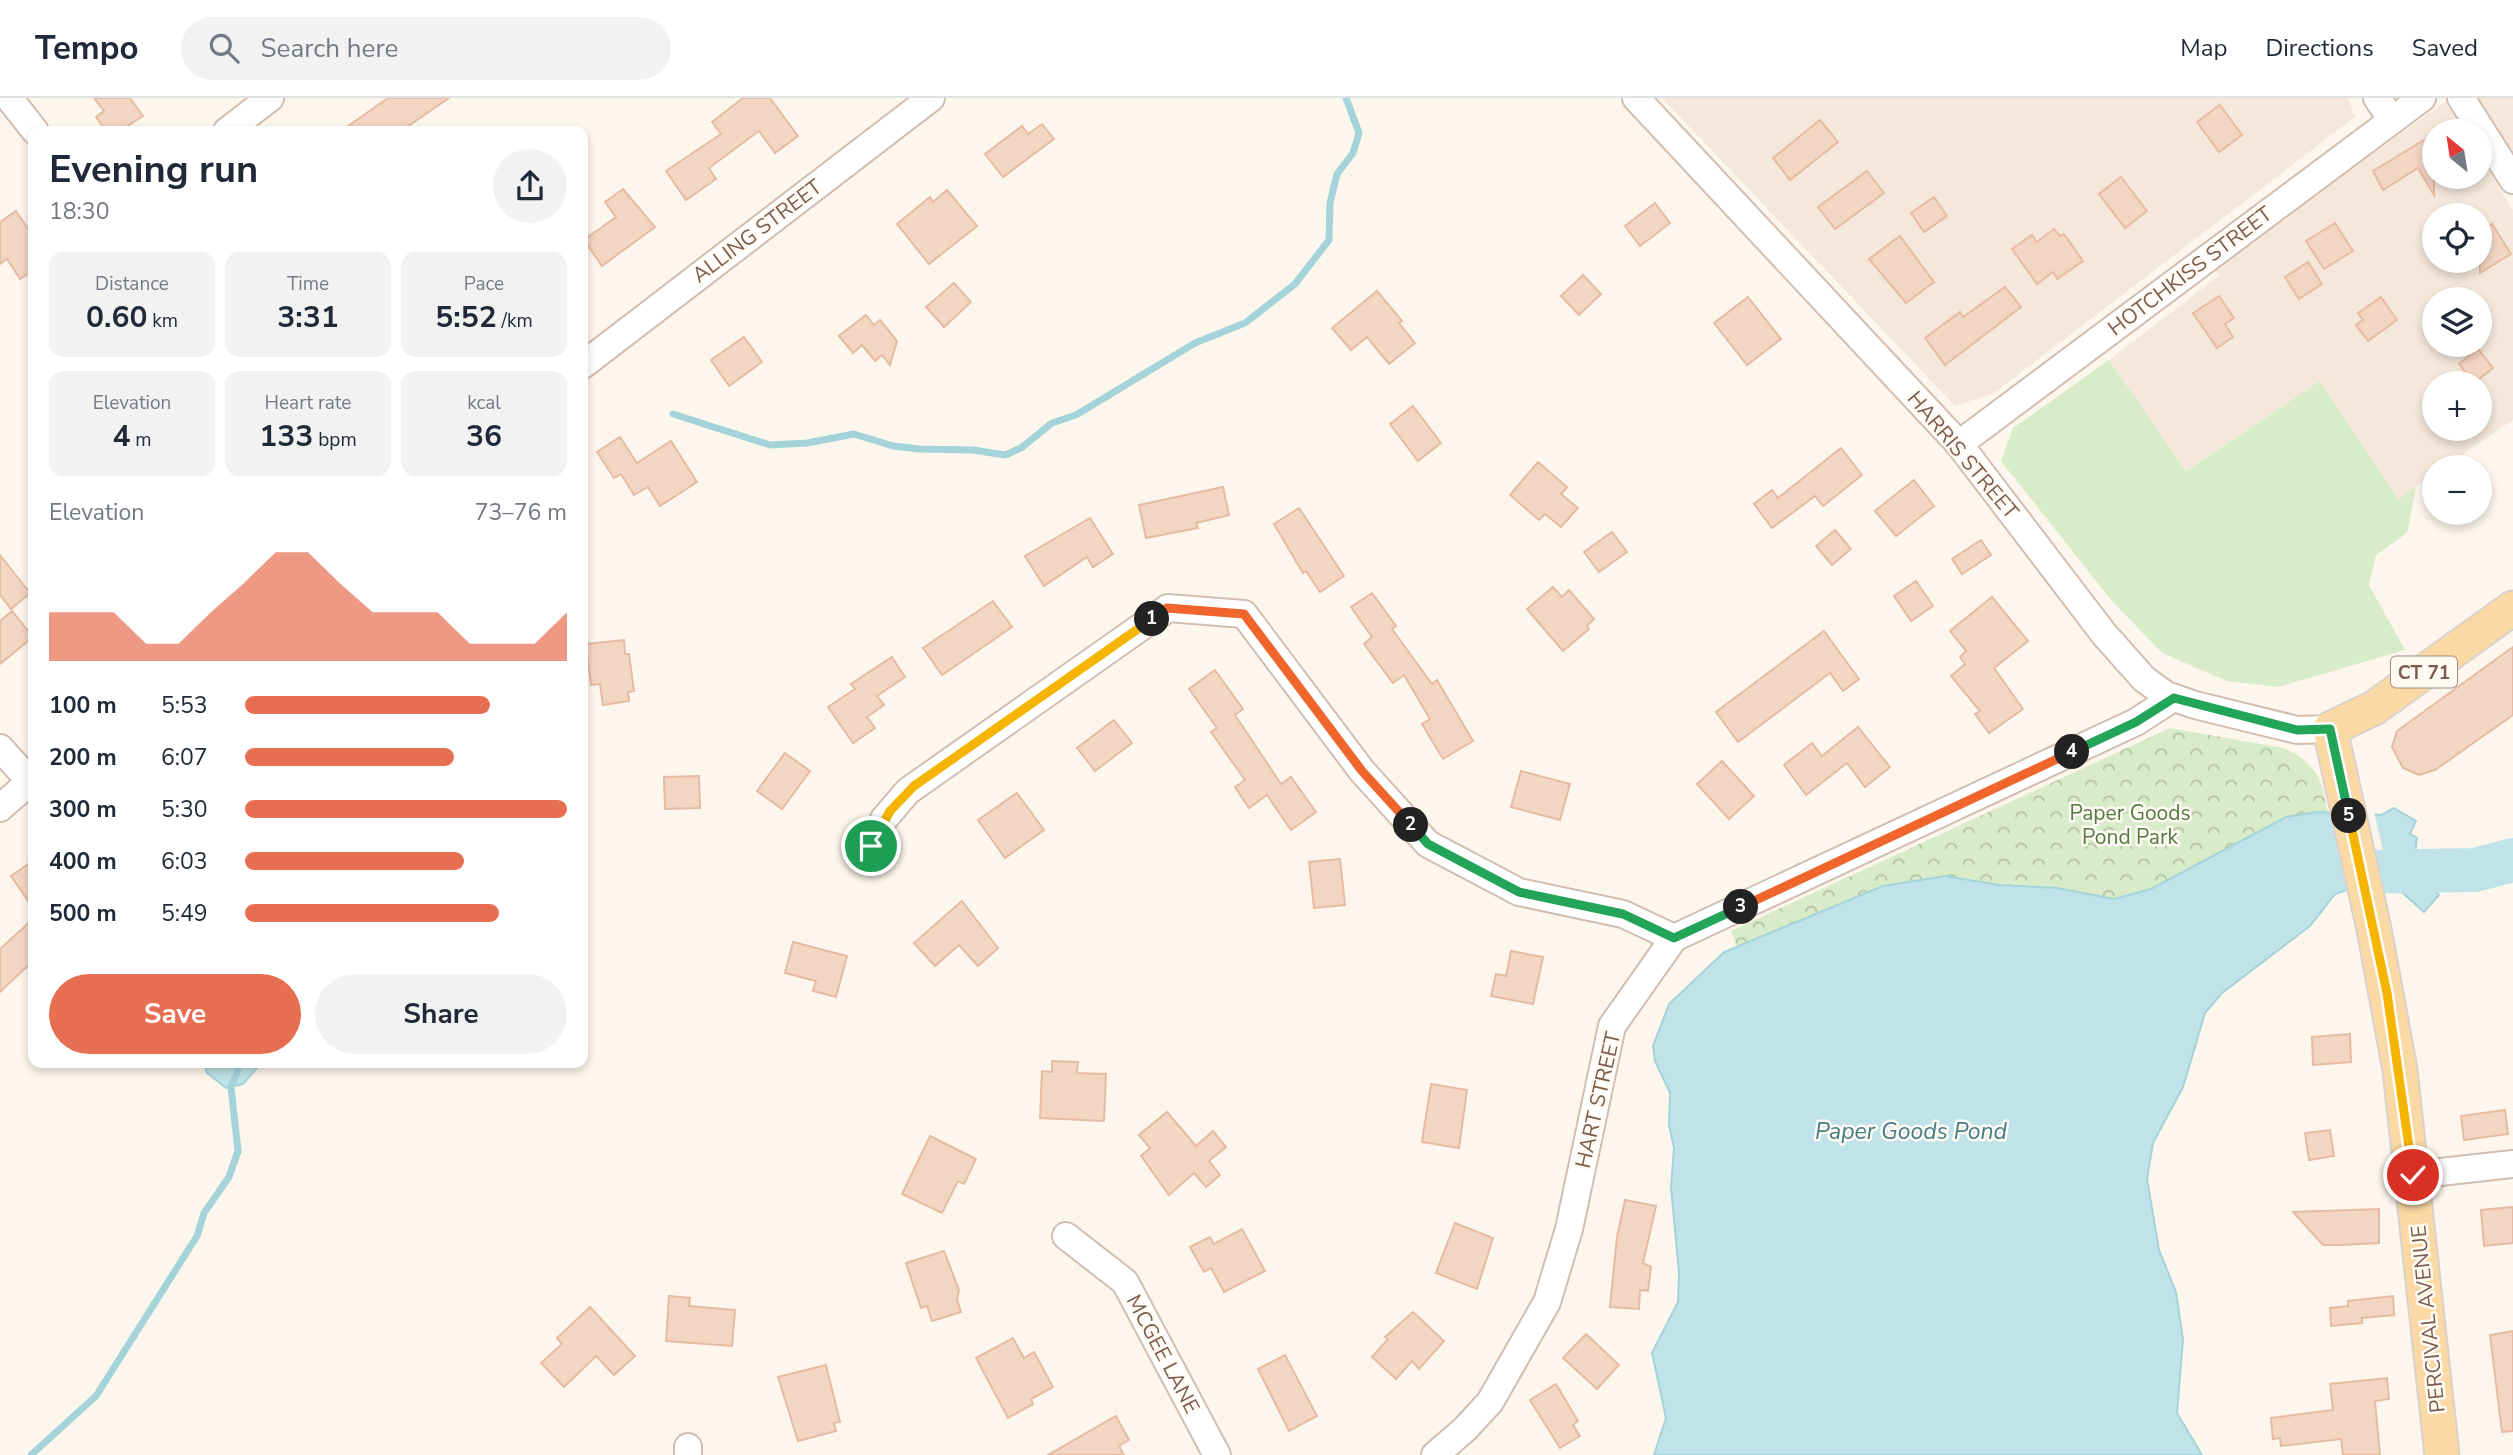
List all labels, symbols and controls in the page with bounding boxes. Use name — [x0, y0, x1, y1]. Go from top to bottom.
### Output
search box — [181, 17, 671, 80]
text: Tempo — [35, 26, 139, 71]
icon: search — [205, 29, 243, 67]
text: Search here — [261, 31, 398, 66]
text: Map — [2180, 32, 2227, 64]
text: Directions — [2265, 32, 2374, 64]
text: Saved — [2412, 32, 2478, 64]
north arrow — [2422, 119, 2492, 189]
map controls — [2422, 119, 2492, 525]
text: Evening run — [49, 144, 258, 195]
button: share — [493, 149, 567, 223]
street label: ALLING STREET — [686, 173, 828, 289]
text: 18:30 — [49, 196, 109, 227]
street label: HOTCHKISS STREET — [2102, 200, 2278, 342]
button: locate — [2422, 203, 2492, 273]
text: Distance — [95, 271, 169, 297]
text: Time — [287, 271, 329, 297]
text: Pace — [464, 271, 504, 297]
button: layers — [2422, 287, 2492, 357]
text: 0.60 — [86, 297, 147, 338]
text: 3:31 — [277, 297, 339, 338]
text: 5:52 — [435, 297, 497, 338]
text: km — [147, 308, 178, 334]
text: /km — [497, 308, 533, 334]
button: + — [2422, 371, 2492, 441]
street label: HARRIS STREET — [1901, 385, 2025, 525]
text: Elevation — [93, 390, 171, 416]
text: Heart rate — [265, 390, 351, 416]
text: kcal — [467, 390, 501, 416]
text: 4 — [112, 416, 130, 457]
text: 133 — [259, 416, 313, 457]
text: 36 — [466, 416, 502, 457]
text: m — [130, 427, 152, 453]
text: bpm — [313, 427, 357, 453]
button: − — [2422, 455, 2492, 525]
text: Elevation — [49, 497, 144, 528]
text: 73–76 m — [475, 497, 567, 528]
pin: 1 — [1134, 602, 1170, 636]
text: 1 — [1146, 605, 1157, 631]
road number: CT 71 — [2391, 656, 2457, 688]
text: 100 m — [49, 690, 117, 721]
text: 5:53 — [161, 690, 208, 721]
pin: 4 — [2054, 734, 2090, 770]
text: 4 — [2066, 738, 2077, 764]
text: 200 m — [49, 742, 117, 773]
text: 6:07 — [161, 742, 208, 773]
text: 300 m — [49, 794, 117, 825]
text: 5:30 — [161, 794, 208, 825]
pin: 5 — [2332, 798, 2366, 834]
park label: Paper Goods Pond Park — [2069, 799, 2191, 851]
text: 5 — [2343, 802, 2354, 828]
pin: 2 — [1394, 808, 1428, 842]
text: 2 — [1405, 811, 1416, 837]
pin — [841, 816, 901, 876]
icon: arrive — [852, 827, 890, 865]
text: 400 m — [49, 846, 117, 877]
text: 6:03 — [161, 846, 208, 877]
pin: 3 — [1724, 890, 1758, 924]
text: 3 — [1735, 893, 1746, 919]
text: 500 m — [49, 898, 117, 929]
text: 5:49 — [161, 898, 208, 929]
button: Save — [49, 974, 301, 1054]
button: Share — [315, 974, 567, 1054]
street label: HART STREET — [1569, 1029, 1627, 1171]
water label: Paper Goods Pond — [1815, 1116, 2008, 1147]
pin — [2383, 1145, 2443, 1205]
icon: check — [2394, 1156, 2432, 1194]
street label: PERCIVAL AVENUE — [2404, 1224, 2452, 1414]
street label: MCGEE LANE — [1120, 1290, 1206, 1418]

